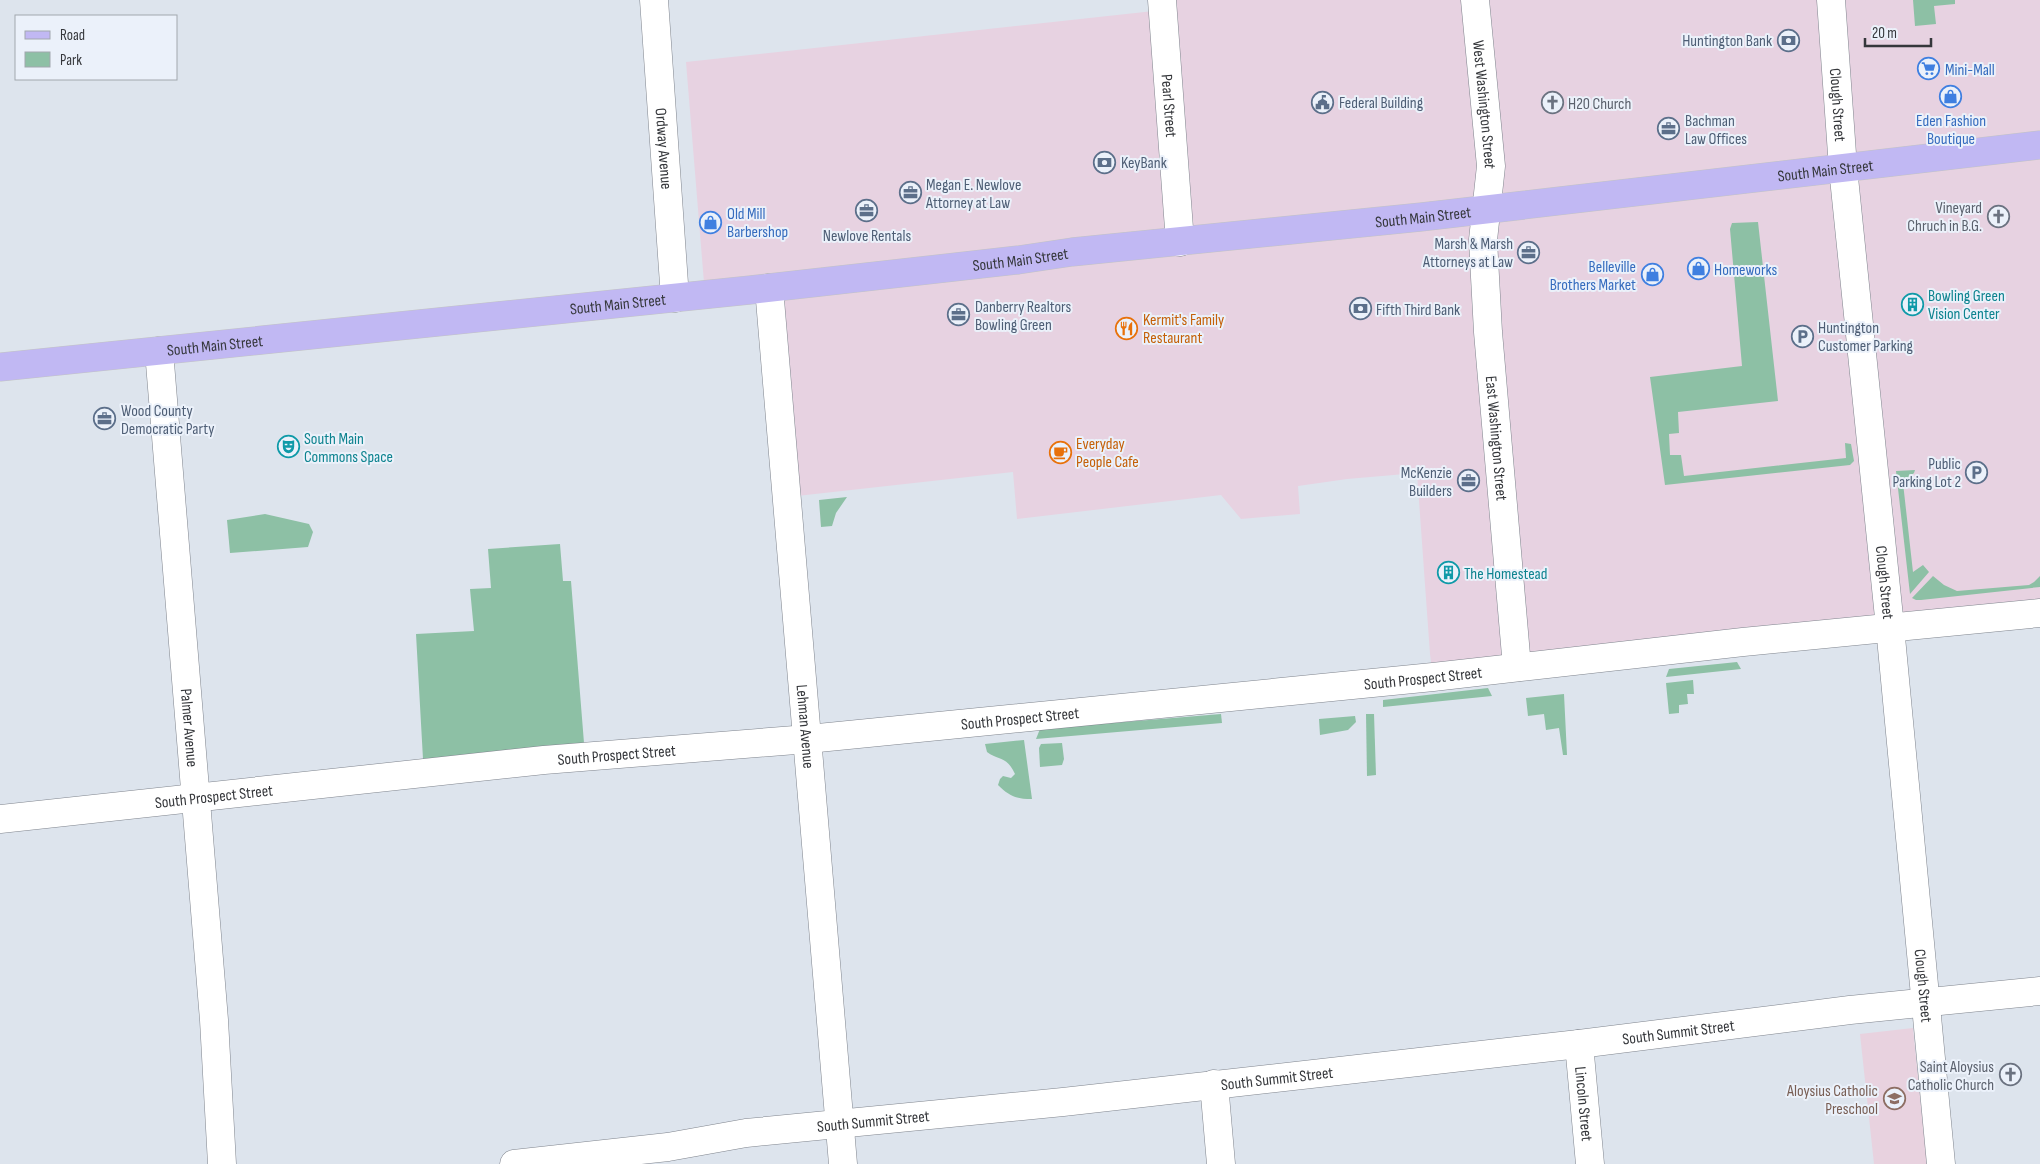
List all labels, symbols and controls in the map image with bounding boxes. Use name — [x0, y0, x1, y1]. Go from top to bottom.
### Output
legend — [15, 15, 178, 80]
scale bar — [1865, 15, 1931, 47]
text: 20 m — [1872, 24, 1897, 43]
text: Road — [60, 26, 85, 45]
bank icon: Huntington Bank — [1776, 28, 1800, 52]
place label: Huntington Bank — [1682, 32, 1772, 51]
street label: West Washington Street — [1468, 39, 1499, 170]
text: Park — [60, 51, 82, 70]
supermarket icon: Mini-Mall — [1917, 57, 1941, 81]
place label: Mini-Mall — [1945, 61, 1995, 80]
street label: Clough Street — [1825, 67, 1849, 142]
street label: Pearl Street — [1157, 74, 1180, 138]
shop icon: Eden Fashion Boutique — [1939, 84, 1963, 108]
public building icon: Federal Building — [1311, 90, 1335, 114]
church icon: H20 Church — [1540, 91, 1564, 115]
place label: Federal Building — [1339, 94, 1423, 113]
place label: H20 Church — [1568, 95, 1631, 114]
street label: Ordway Avenue — [651, 107, 675, 190]
place label: Bachman Law Offices — [1685, 112, 1747, 149]
place label: Eden Fashion Boutique — [1916, 112, 1986, 149]
office icon: Bachman Law Offices — [1657, 117, 1681, 141]
bank icon: KeyBank — [1093, 150, 1117, 174]
place label: KeyBank — [1121, 154, 1167, 173]
street label: South Main Street — [1777, 156, 1875, 186]
place label: Megan E. Newlove Attorney at Law — [925, 176, 1021, 213]
office icon: Megan E. Newlove Attorney at Law — [898, 181, 922, 205]
office icon: Newlove Rentals — [855, 199, 879, 223]
place label: Vineyard Chruch in B.G. — [1907, 199, 1982, 236]
street label: South Main Street — [1374, 203, 1472, 233]
church icon: Vineyard Chruch in B.G. — [1986, 204, 2010, 228]
place label: Old Mill Barbershop — [727, 205, 788, 242]
shop icon: Old Mill Barbershop — [699, 210, 723, 234]
place label: Newlove Rentals — [823, 227, 911, 246]
place label: Marsh & Marsh Attorneys at Law — [1422, 235, 1513, 272]
office icon: Marsh & Marsh Attorneys at Law — [1517, 240, 1541, 264]
street label: South Main Street — [972, 245, 1070, 276]
shop icon: Homeworks — [1686, 257, 1710, 281]
place label: Belleville Brothers Market — [1550, 258, 1636, 295]
place label: Homeworks — [1714, 261, 1777, 280]
shop icon: Belleville Brothers Market — [1640, 263, 1664, 287]
place label: Bowling Green Vision Center — [1928, 287, 2005, 324]
street label: South Main Street — [569, 291, 667, 319]
building icon: Bowling Green Vision Center — [1900, 292, 1924, 316]
bank icon: Fifth Third Bank — [1348, 297, 1372, 321]
place label: Danberry Realtors Bowling Green — [975, 298, 1071, 335]
place label: Fifth Third Bank — [1376, 301, 1460, 320]
office icon: Danberry Realtors Bowling Green — [947, 303, 971, 327]
place label: Kermit's Family Restaurant — [1143, 311, 1224, 348]
restaurant icon: Kermit's Family Restaurant — [1115, 316, 1139, 340]
place label: Huntington Customer Parking — [1818, 319, 1913, 356]
parking icon: Huntington Customer Parking — [1790, 324, 1814, 348]
street label: South Main Street — [166, 332, 264, 361]
street label: East Washington Street — [1481, 375, 1511, 502]
place label: Wood County Democratic Party — [121, 402, 214, 439]
office icon: Wood County Democratic Party — [93, 407, 117, 431]
place label: South Main Commons Space — [304, 430, 393, 467]
theatre icon: South Main Commons Space — [276, 435, 300, 459]
place label: Everyday People Cafe — [1076, 435, 1139, 472]
cafe icon: Everyday People Cafe — [1048, 440, 1072, 464]
place label: Public Parking Lot 2 — [1892, 455, 1961, 492]
parking icon: Public Parking Lot 2 — [1965, 460, 1989, 484]
place label: McKenzie Builders — [1401, 464, 1452, 501]
office icon: McKenzie Builders — [1456, 469, 1480, 493]
street label: Clough Street — [1871, 545, 1897, 620]
building icon: The Homestead — [1436, 561, 1460, 585]
place label: The Homestead — [1464, 565, 1547, 584]
street label: South Prospect Street — [1363, 664, 1483, 695]
street label: Lehman Avenue — [792, 684, 818, 769]
street label: Palmer Avenue — [176, 688, 201, 768]
street label: South Prospect Street — [960, 704, 1080, 735]
street label: South Prospect Street — [557, 742, 677, 770]
street label: South Prospect Street — [154, 781, 274, 813]
street label: Clough Street — [1910, 948, 1936, 1023]
street label: South Summit Street — [1621, 1017, 1736, 1049]
place label: Saint Aloysius Catholic Church — [1908, 1058, 1994, 1095]
church icon: Saint Aloysius Catholic Church — [1998, 1063, 2022, 1087]
street label: South Summit Street — [1220, 1064, 1334, 1095]
street label: Lincoln Street — [1570, 1066, 1596, 1142]
place label: Aloysius Catholic Preschool — [1786, 1082, 1878, 1119]
school or university icon: Aloysius Catholic Preschool — [1882, 1087, 1906, 1111]
street label: South Summit Street — [816, 1107, 931, 1137]

